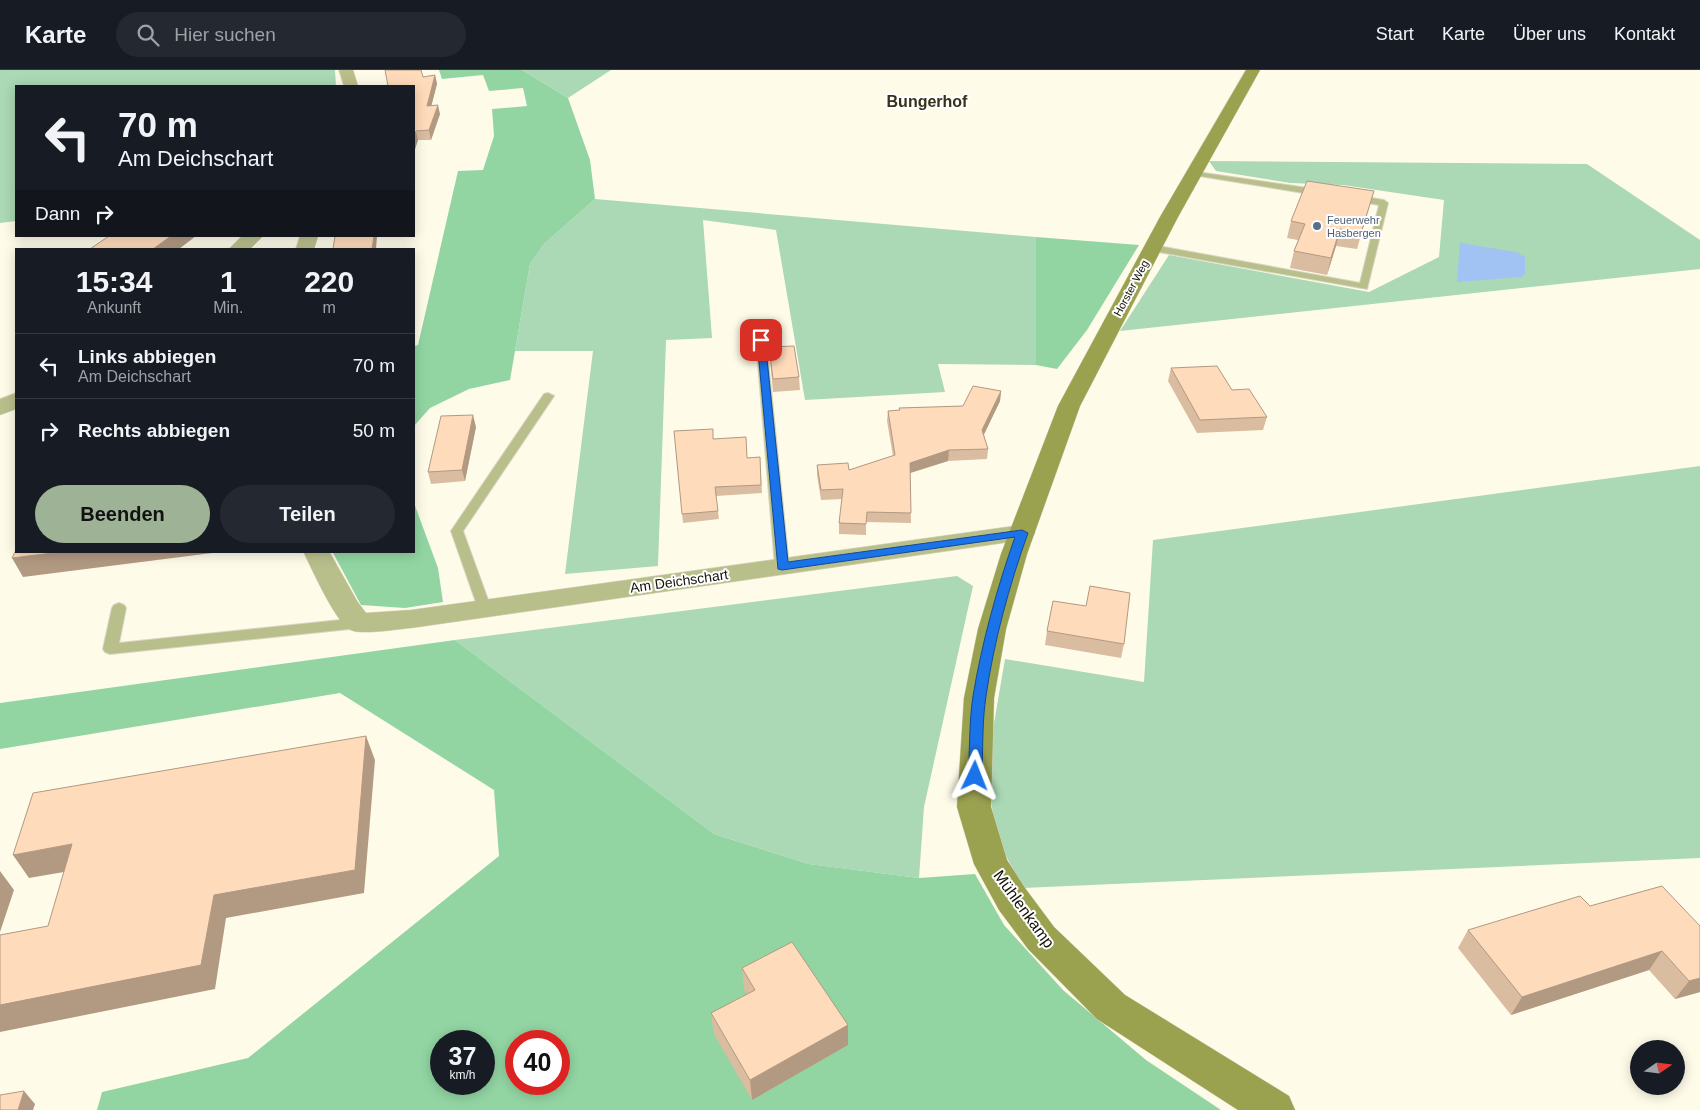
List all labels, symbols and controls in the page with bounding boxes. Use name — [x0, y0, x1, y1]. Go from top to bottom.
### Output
search box — [116, 12, 466, 57]
text: Karte — [25, 21, 86, 48]
icon: search — [134, 21, 162, 49]
text: Hier suchen — [174, 24, 276, 45]
text: Start — [1376, 24, 1414, 44]
text: Karte — [1442, 24, 1485, 44]
text: Über uns — [1513, 24, 1586, 44]
text: Kontakt — [1614, 24, 1675, 44]
district label: Bungerhof — [887, 93, 968, 110]
icon: left — [35, 105, 100, 170]
text: 70 m — [118, 105, 198, 144]
text: Am Deichschart — [118, 146, 273, 171]
icon: right — [90, 200, 118, 228]
text: Dann — [35, 203, 80, 224]
place label: Feuerwehr Hasbergen — [1327, 214, 1381, 239]
marker: Feuerwehr Hasbergen — [1311, 220, 1323, 232]
street label: Horster Weg — [1111, 258, 1151, 318]
text: 15:34 — [76, 265, 152, 298]
text: 1 — [220, 265, 237, 298]
text: 220 — [304, 265, 354, 298]
text: Ankunft — [87, 299, 141, 316]
text: Min. — [213, 299, 243, 316]
text: m — [323, 299, 336, 316]
pin — [740, 319, 782, 361]
icon: arrive — [747, 326, 775, 354]
text: Links abbiegen — [78, 346, 216, 367]
icon: left — [35, 352, 63, 380]
text: 70 m — [353, 355, 395, 376]
text: Am Deichschart — [78, 368, 191, 385]
icon: right — [35, 417, 63, 445]
text: Rechts abbiegen — [78, 420, 230, 441]
text: 50 m — [353, 420, 395, 441]
button: Beenden — [35, 485, 210, 543]
button: Teilen — [220, 485, 395, 543]
street label: Am Deichschart — [629, 566, 729, 596]
position arrow — [948, 749, 1000, 801]
street label: Mühlenkamp — [990, 867, 1058, 951]
speed limit sign: 40 — [505, 1030, 570, 1095]
north arrow — [1630, 1040, 1685, 1095]
map controls — [1630, 1040, 1685, 1095]
text: 37 — [449, 1042, 476, 1070]
text: km/h — [449, 1068, 476, 1082]

